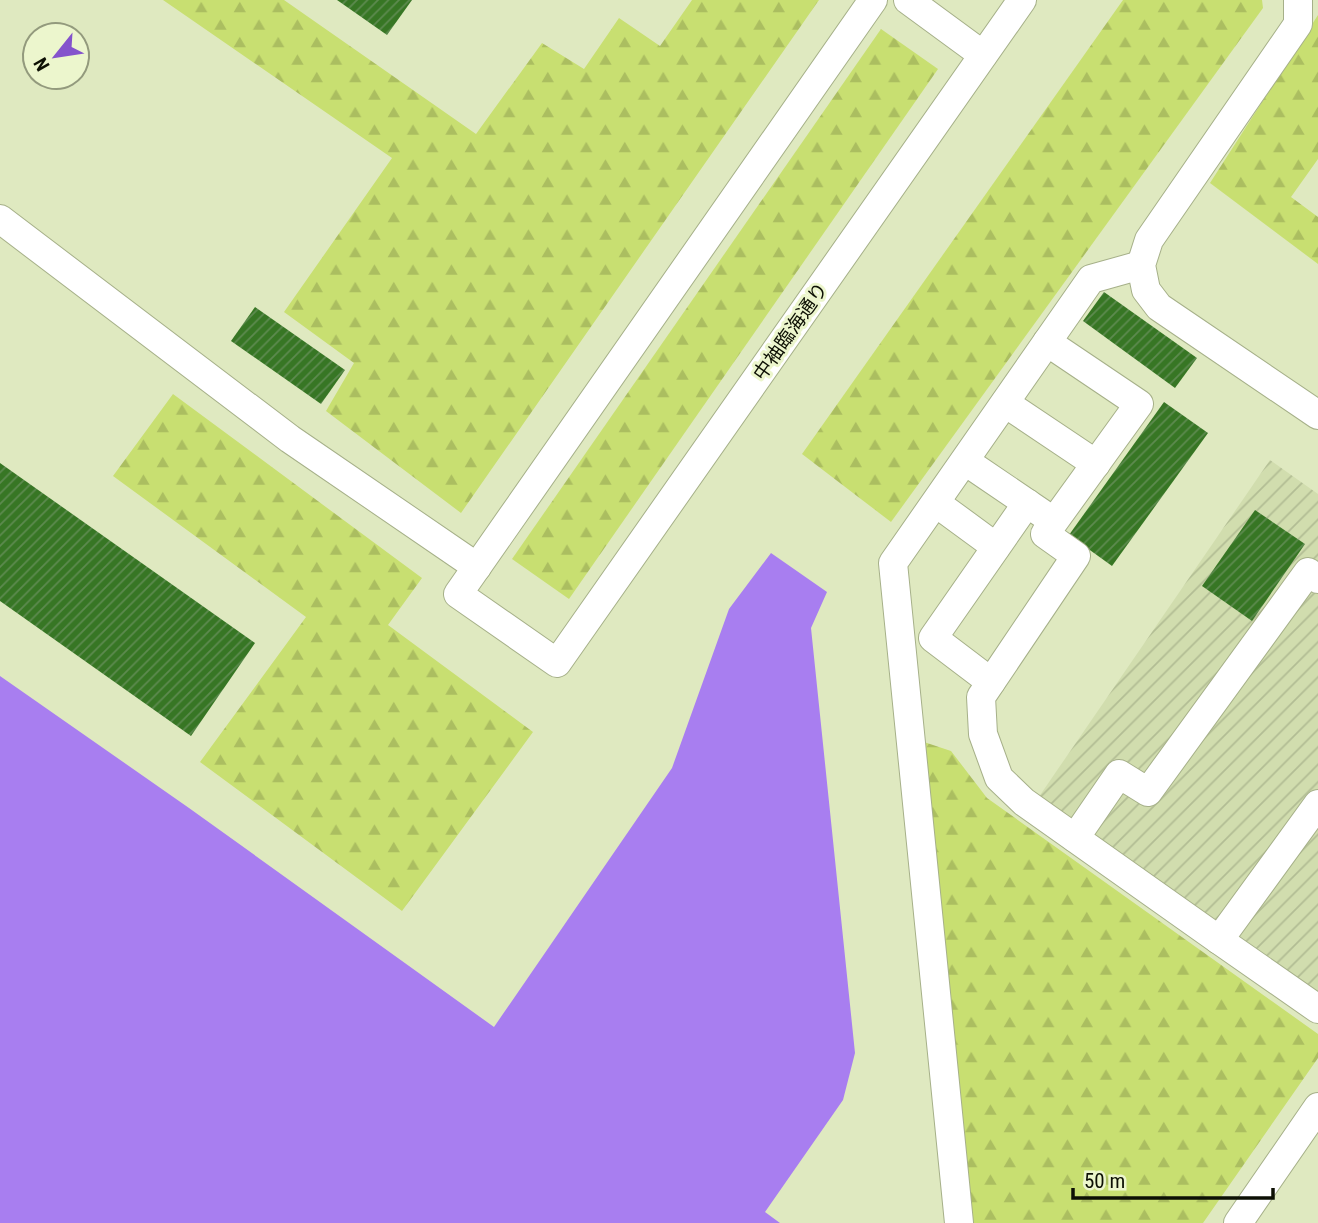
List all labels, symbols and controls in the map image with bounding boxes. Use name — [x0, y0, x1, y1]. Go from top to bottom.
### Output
north arrow — [21, 21, 91, 91]
text: N — [29, 53, 55, 75]
street label: 中袖臨海通り — [748, 278, 833, 385]
scale bar — [1073, 1156, 1272, 1200]
text: 50 m — [1084, 1169, 1125, 1193]

